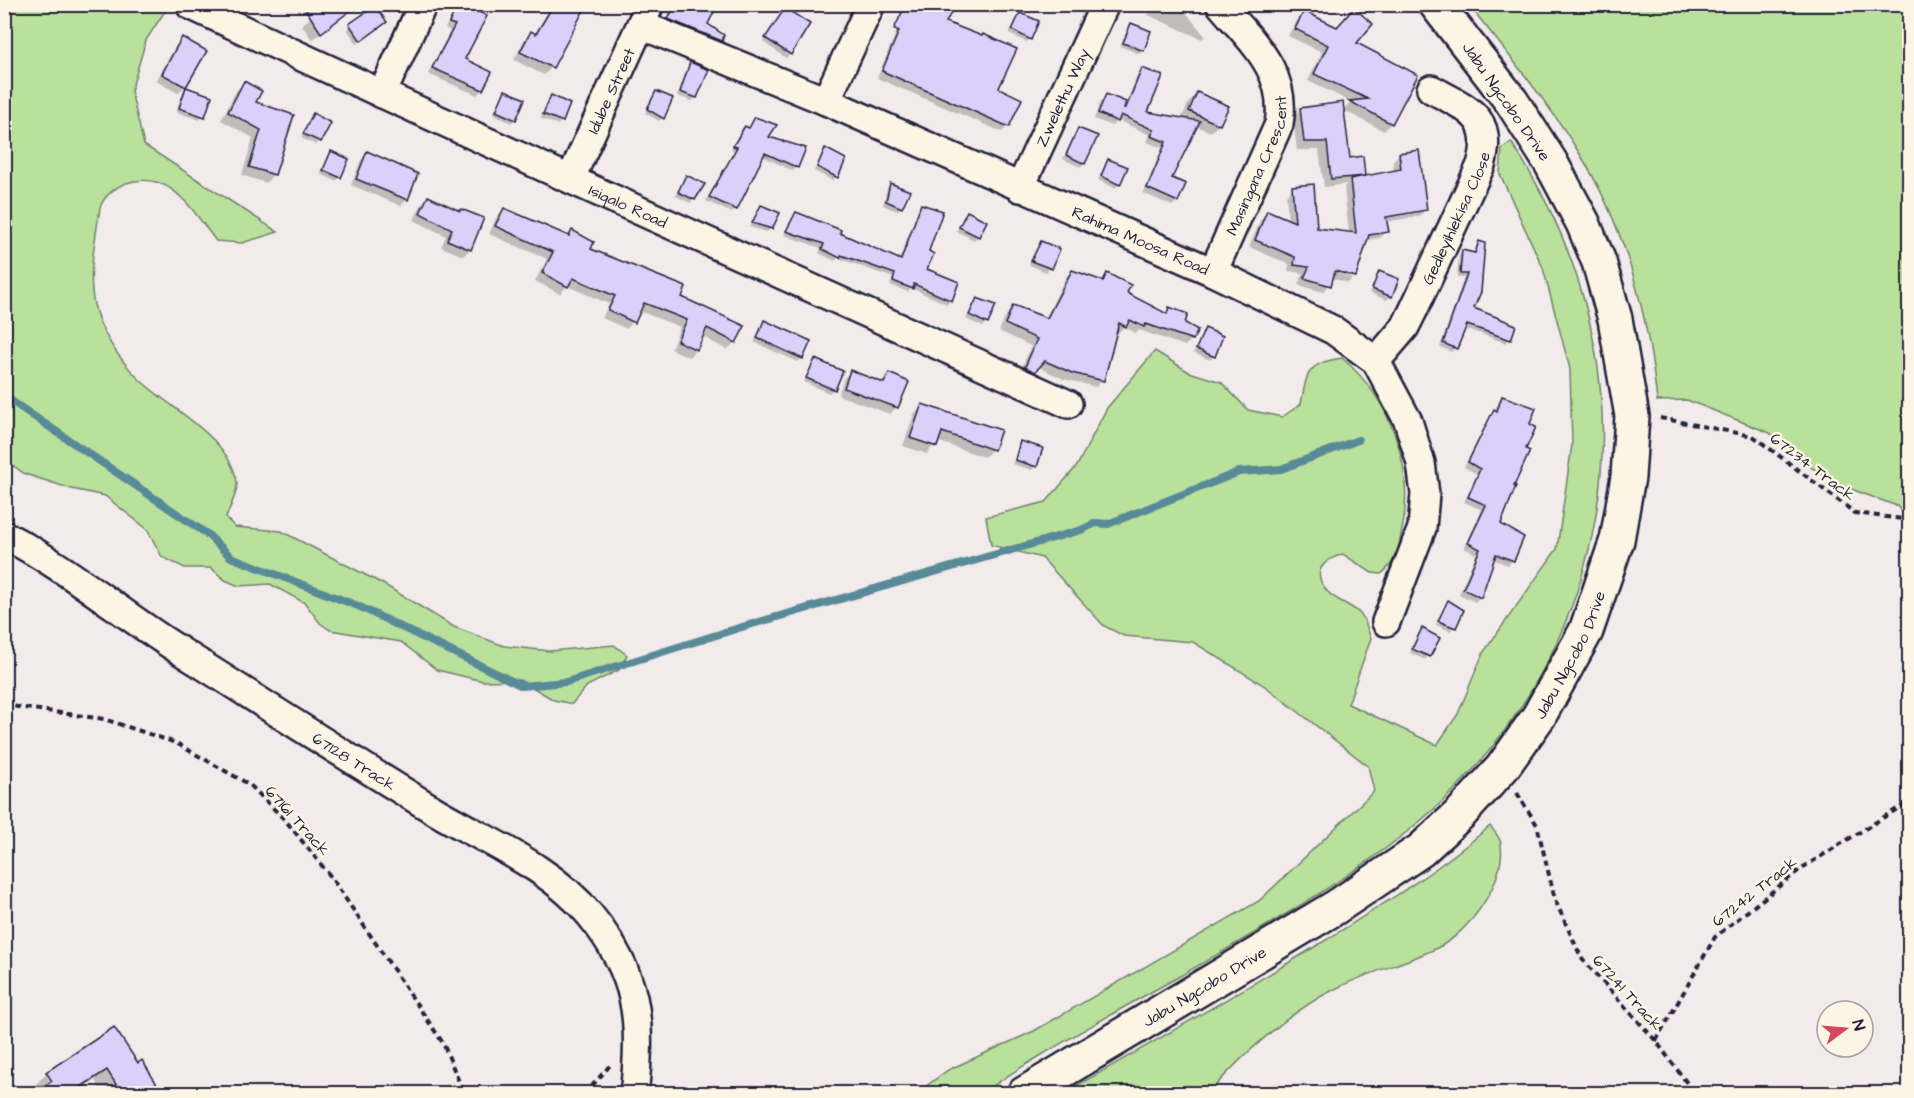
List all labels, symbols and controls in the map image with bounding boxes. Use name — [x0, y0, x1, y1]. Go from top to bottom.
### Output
street label: Jabu Ngcobo Drive — [1456, 38, 1556, 166]
street label: Idube Street — [583, 44, 641, 138]
street label: Zwelethu Way — [1031, 45, 1096, 150]
street label: Masingana Crescent — [1221, 94, 1292, 239]
street label: Gedleyihlekisa Close — [1417, 150, 1496, 288]
street label: Isiqalo Road — [585, 179, 671, 234]
street label: Rahima Moosa Road — [1068, 201, 1212, 281]
street label: 67234 Track — [1765, 428, 1860, 506]
street label: Jabu Ngcobo Drive — [1530, 588, 1611, 723]
street label: 67128 Track — [308, 727, 400, 796]
street label: 67161 Track — [260, 781, 335, 861]
street label: 67242 Track — [1708, 851, 1802, 932]
street label: Jabu Ngcobo Drive — [1139, 941, 1271, 1032]
street label: 67241 Track — [1587, 950, 1667, 1036]
north arrow — [1815, 999, 1875, 1059]
text: N — [1847, 1017, 1870, 1033]

